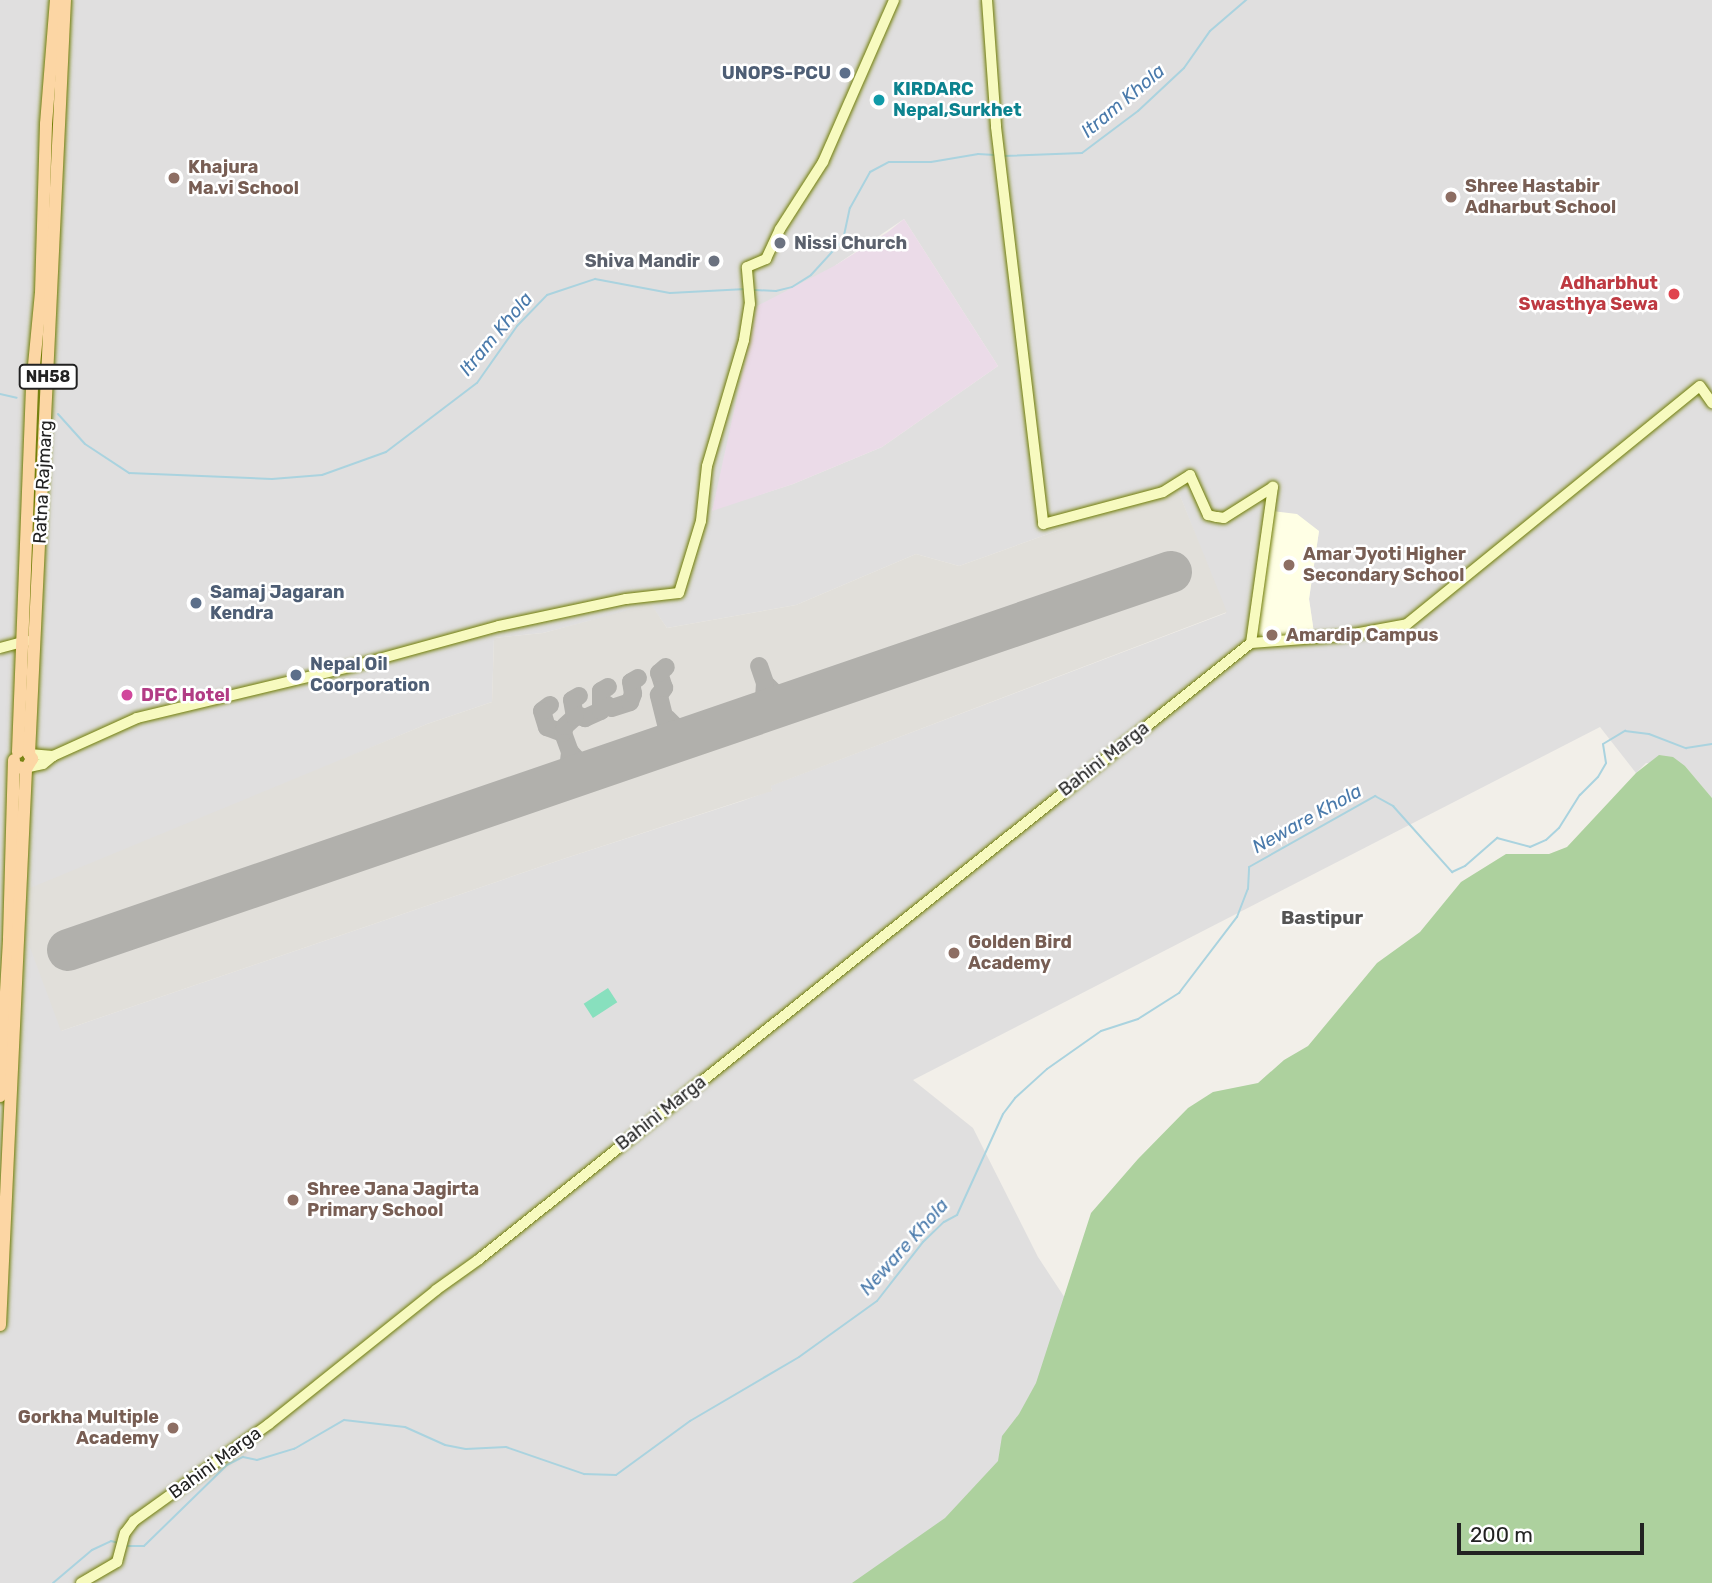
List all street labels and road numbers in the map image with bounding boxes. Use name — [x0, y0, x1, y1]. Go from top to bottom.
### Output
road number: NH58 — [18, 364, 78, 390]
street label: Ratna Rajmarg — [29, 420, 57, 544]
street label: Bahini Marga — [1055, 717, 1153, 801]
street label: Bahini Marga — [612, 1071, 710, 1155]
street label: Bahini Marga — [165, 1422, 265, 1504]

